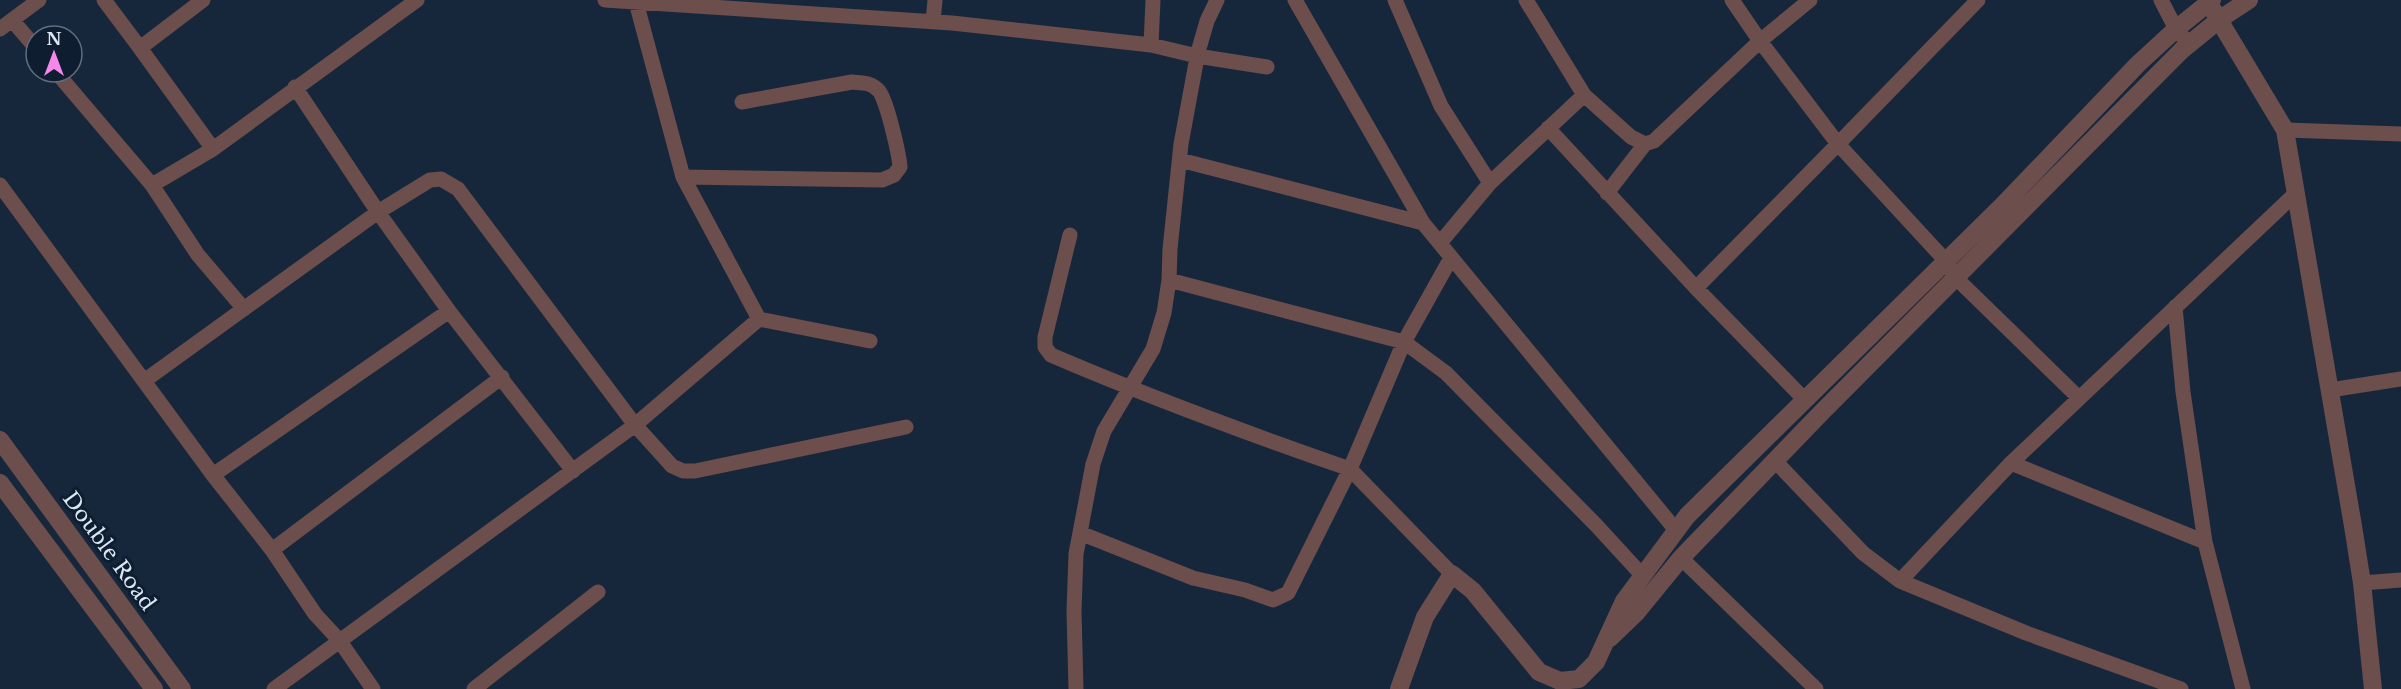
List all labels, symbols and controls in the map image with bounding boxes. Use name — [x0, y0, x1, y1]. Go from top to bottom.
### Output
north arrow — [24, 24, 84, 84]
text: N — [46, 29, 62, 49]
street label: Double Road — [57, 486, 161, 616]

